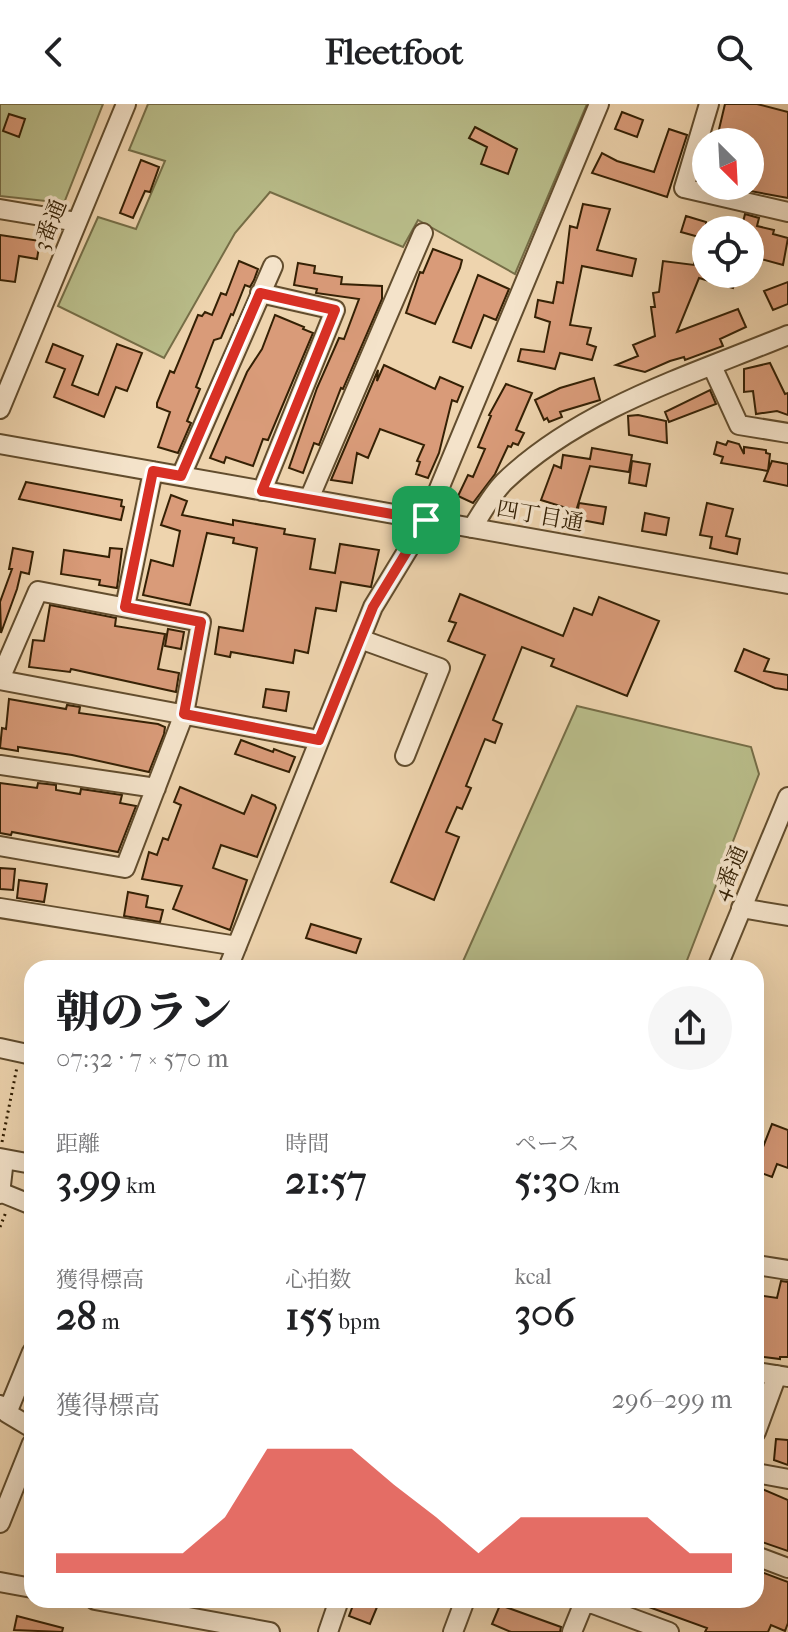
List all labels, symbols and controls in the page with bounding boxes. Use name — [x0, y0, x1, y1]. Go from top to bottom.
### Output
icon: back — [32, 30, 76, 74]
icon: search — [712, 30, 756, 74]
text: Fleetfoot — [325, 31, 463, 73]
north arrow — [692, 128, 764, 200]
map controls — [692, 128, 764, 288]
street label: 3番通 — [28, 196, 72, 254]
button: locate — [692, 216, 764, 288]
pin — [392, 486, 460, 554]
street label: 四丁目通 — [494, 496, 586, 536]
icon: arrive — [404, 498, 448, 542]
street label: 4番通 — [707, 842, 753, 904]
button: share — [648, 986, 732, 1070]
text: 朝のラン — [56, 987, 232, 1038]
text: 07:32 · 7 × 570 m — [56, 1043, 229, 1074]
text: 距離 — [56, 1131, 100, 1157]
text: 時間 — [285, 1131, 329, 1157]
text: ペース — [515, 1131, 580, 1157]
text: 3.99 — [56, 1157, 122, 1203]
text: 21:57 — [285, 1157, 366, 1203]
text: 5:30 — [515, 1157, 580, 1203]
text: km — [122, 1173, 156, 1199]
text: /km — [580, 1173, 620, 1199]
text: kcal — [515, 1264, 552, 1290]
text: 獲得標高 — [56, 1267, 144, 1293]
text: 心拍数 — [285, 1267, 351, 1293]
text: 306 — [515, 1290, 575, 1336]
text: 28 — [56, 1293, 97, 1339]
text: 155 — [285, 1293, 334, 1339]
text: m — [97, 1309, 120, 1335]
text: bpm — [334, 1309, 380, 1335]
text: 296–299 m — [612, 1384, 732, 1415]
text: 獲得標高 — [56, 1390, 160, 1421]

